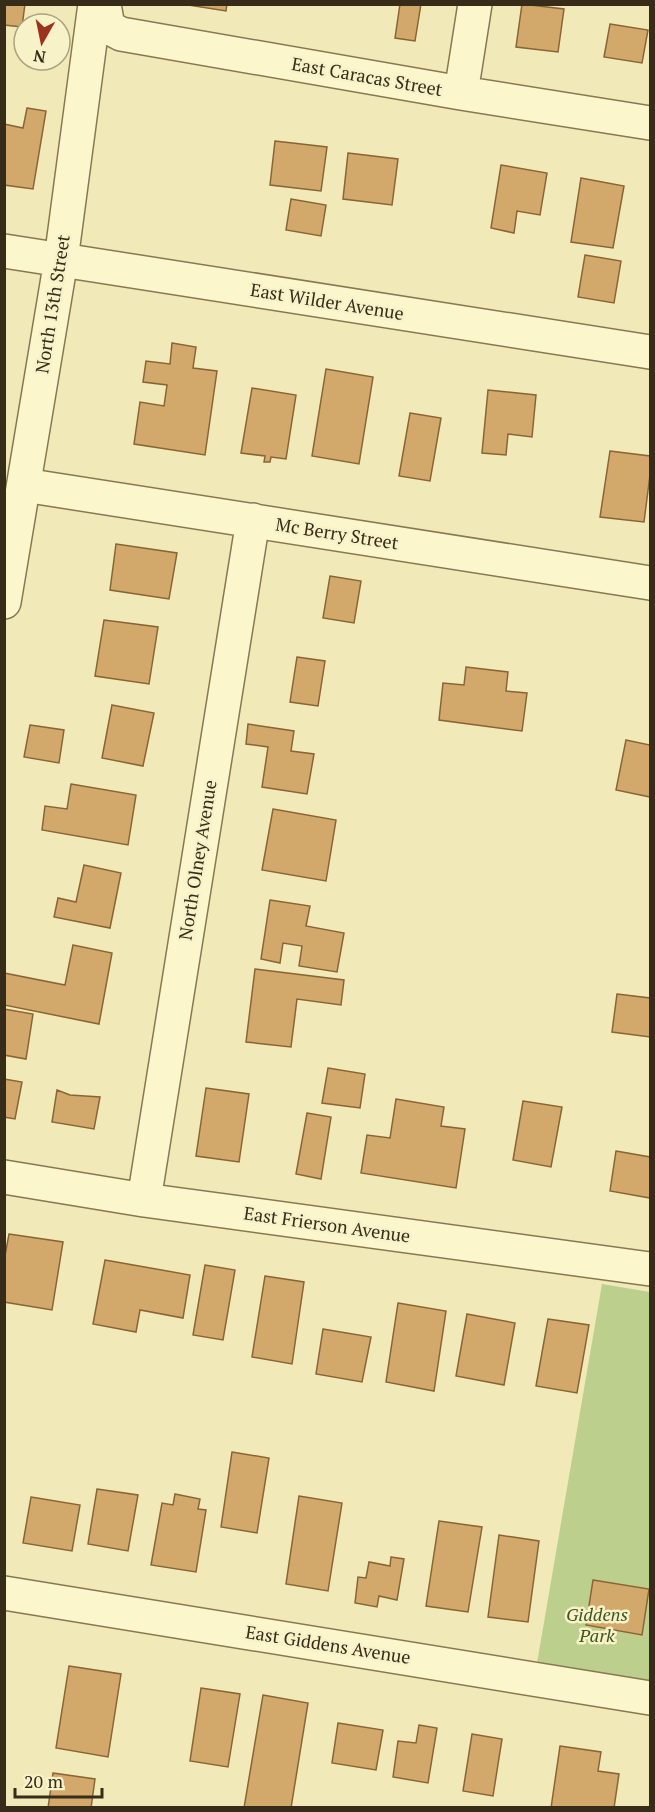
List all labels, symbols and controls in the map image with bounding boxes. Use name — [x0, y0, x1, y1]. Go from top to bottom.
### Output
north arrow — [12, 12, 72, 72]
text: N — [32, 45, 47, 69]
street label: East Caracas Street — [290, 51, 445, 101]
street label: North 13th Street — [29, 232, 75, 375]
street label: East Wilder Avenue — [249, 277, 406, 325]
street label: Mc Berry Street — [274, 511, 401, 555]
street label: North Olney Avenue — [172, 778, 222, 942]
street label: East Frierson Avenue — [242, 1200, 412, 1248]
park label: Giddens Park — [566, 1602, 628, 1647]
street label: East Giddens Avenue — [244, 1619, 412, 1669]
scale bar — [15, 1761, 102, 1799]
text: 20 m — [24, 1769, 64, 1793]

